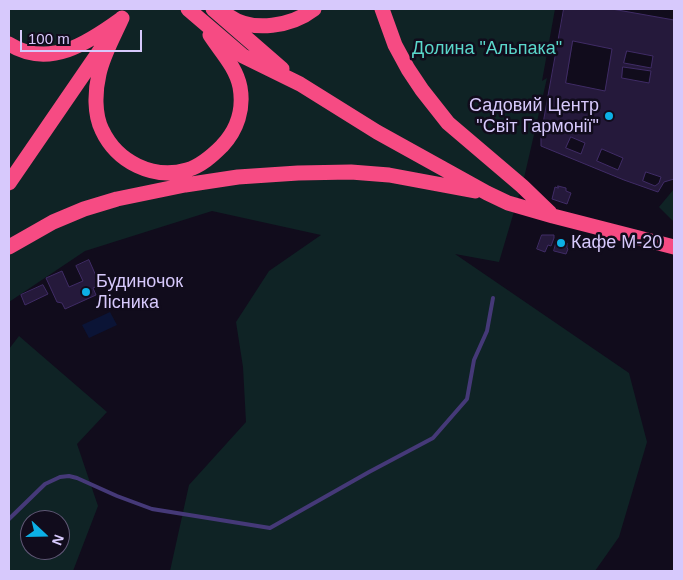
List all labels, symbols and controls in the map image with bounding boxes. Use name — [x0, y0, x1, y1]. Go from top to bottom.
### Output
scale bar — [22, 20, 145, 52]
text: 100 m — [28, 30, 70, 47]
park label: Долина "Альпака" — [412, 38, 562, 60]
place label: Садовий Центр "Світ Гармонії" — [469, 95, 599, 138]
marker: Садовий Центр "Світ Гармонії" — [603, 110, 615, 122]
place label: Кафе М-20 — [571, 232, 662, 254]
marker: Кафе М-20 — [555, 237, 567, 249]
place label: Будиночок Лісника — [96, 271, 183, 314]
marker: Будиночок Лісника — [80, 286, 92, 298]
north arrow — [20, 510, 70, 560]
text: N — [49, 532, 67, 548]

